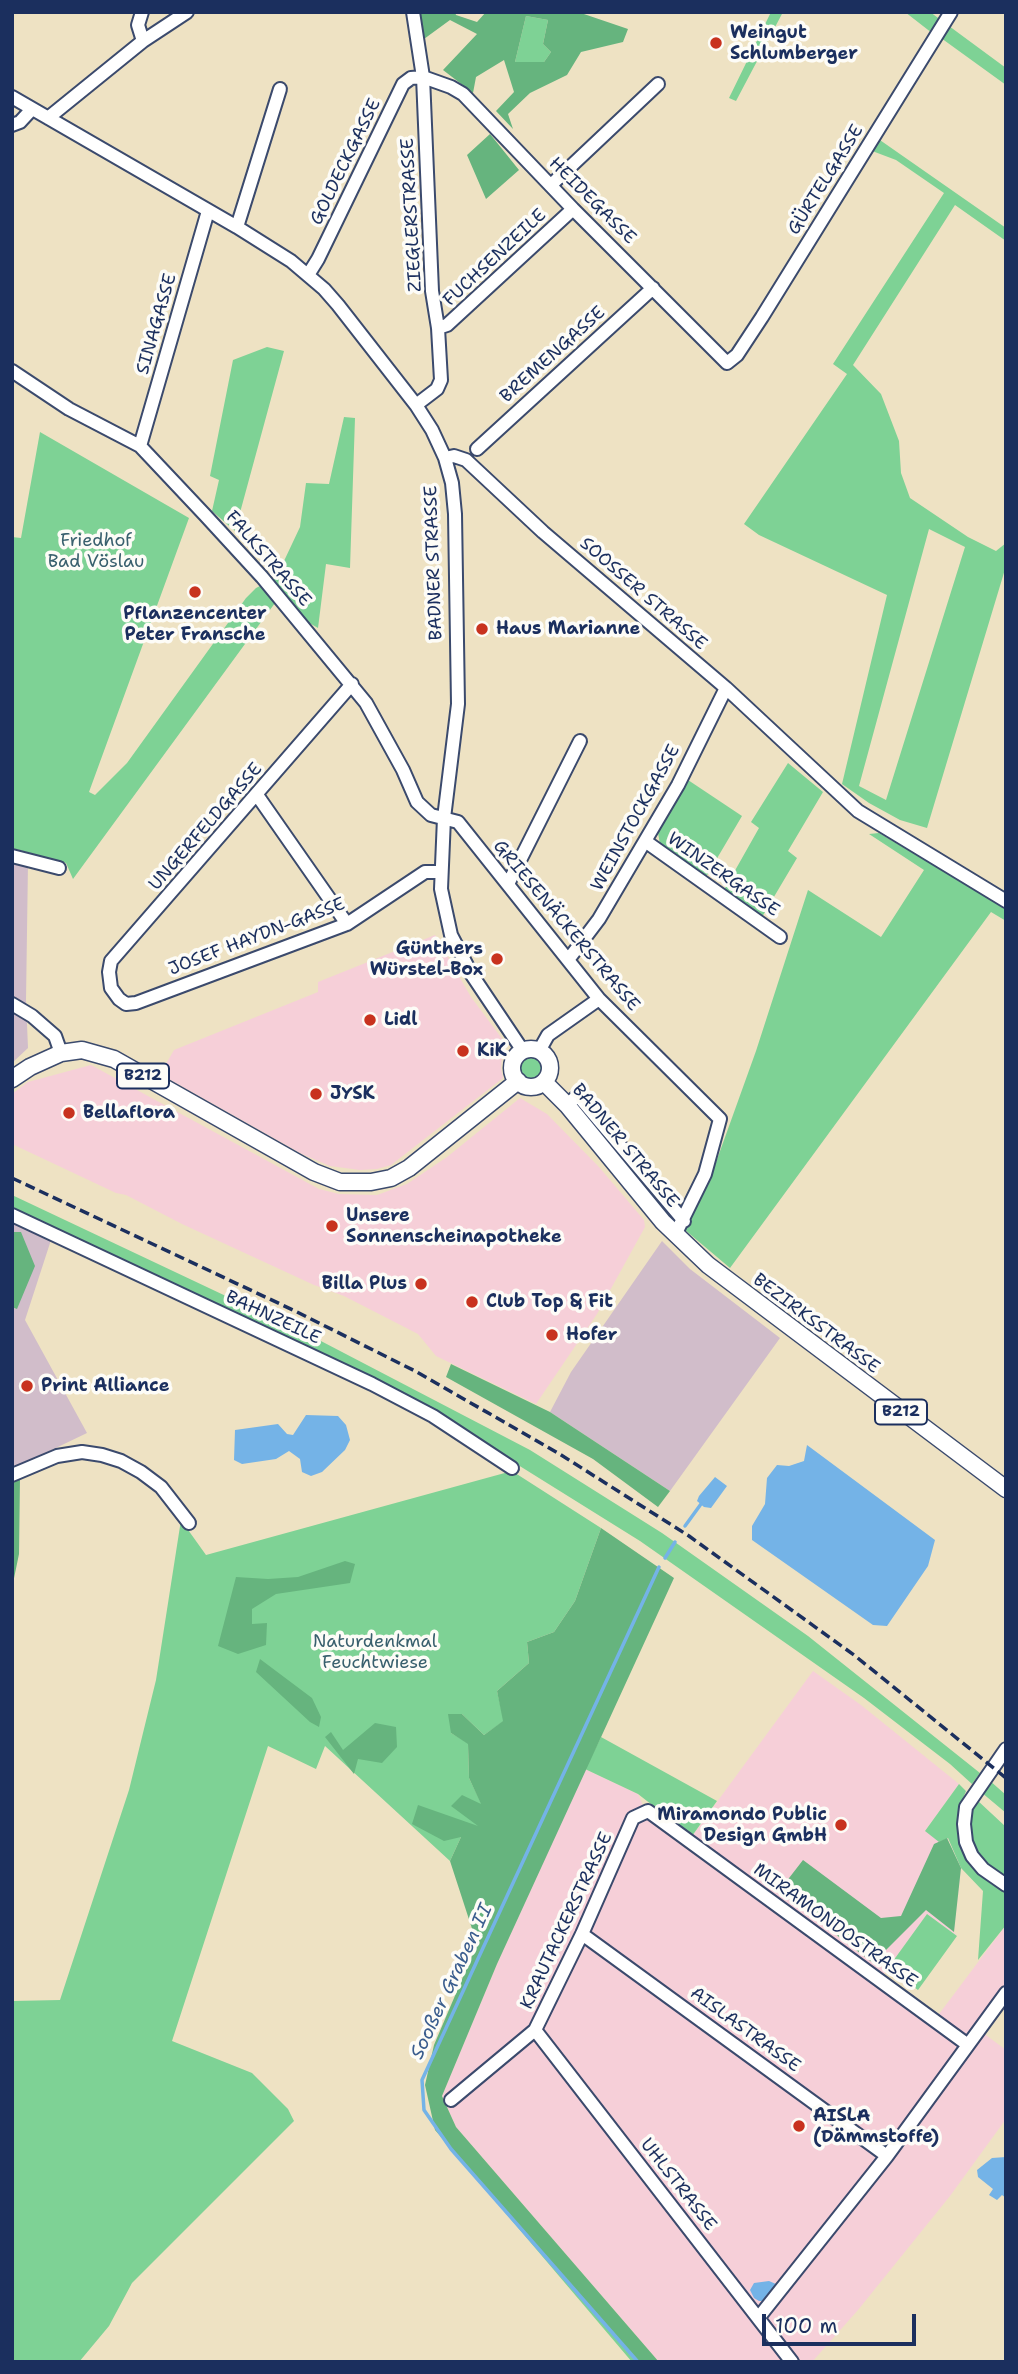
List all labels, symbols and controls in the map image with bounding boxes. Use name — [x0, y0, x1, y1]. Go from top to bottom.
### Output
place label: Weingut Schlumberger — [730, 22, 858, 64]
marker: Weingut Schlumberger — [708, 35, 724, 51]
street label: GOLDECKGASSE — [306, 95, 386, 229]
street label: GÜRTELGASSE — [783, 121, 869, 239]
street label: ZIEGLERSTRASSE — [397, 137, 427, 293]
street label: HEIDEGASSE — [544, 153, 640, 249]
street label: FUCHSENZEILE — [439, 205, 551, 311]
street label: SINAGASSE — [132, 271, 182, 377]
street label: BREMENGASSE — [496, 302, 610, 408]
street label: BADNER STRASSE — [421, 485, 447, 641]
street label: FALKSTRASSE — [221, 507, 315, 611]
park label: Friedhof Bad Vöslau — [48, 530, 144, 572]
street label: SOOSSER STRASSE — [575, 533, 711, 655]
marker: Pflanzencenter Peter Fransche — [187, 584, 203, 600]
place label: Pflanzencenter Peter Fransche — [123, 603, 267, 646]
place label: Haus Marianne — [496, 618, 640, 640]
marker: Haus Marianne — [474, 621, 490, 637]
street label: WEINSTOCKGASSE — [587, 741, 685, 895]
street label: UNGERFELDGASSE — [145, 759, 267, 895]
street label: WINZERGASSE — [663, 828, 783, 922]
street label: GRIESENÄCKERSTRASSE — [488, 836, 644, 1016]
street label: JOSEF HAYDN-GASSE — [166, 893, 348, 981]
place label: Günthers Würstel-Box — [370, 938, 483, 981]
marker: Günthers Würstel-Box — [489, 951, 505, 967]
place label: Lidl — [384, 1009, 417, 1031]
marker: Lidl — [362, 1012, 378, 1028]
place label: KiK — [477, 1040, 507, 1062]
marker: KiK — [455, 1043, 471, 1059]
road number: B212 — [117, 1064, 169, 1088]
street label: BADNER STRASSE — [567, 1080, 683, 1212]
place label: JYSK — [330, 1083, 375, 1105]
marker: JYSK — [308, 1086, 324, 1102]
place label: Bellaflora — [83, 1102, 175, 1124]
marker: Bellaflora — [61, 1105, 77, 1121]
place label: Unsere Sonnenscheinapotheke — [346, 1205, 562, 1248]
marker: Unsere Sonnenscheinapotheke — [324, 1218, 340, 1234]
street label: BEZIRKSSTRASSE — [748, 1269, 884, 1379]
place label: Billa Plus — [322, 1273, 407, 1295]
marker: Billa Plus — [413, 1276, 429, 1292]
street label: BAHNZEILE — [222, 1287, 324, 1349]
place label: Club Top & Fit — [486, 1291, 613, 1313]
marker: Club Top & Fit — [464, 1294, 480, 1310]
place label: Hofer — [566, 1324, 617, 1346]
marker: Hofer — [544, 1327, 560, 1343]
place label: Print Alliance — [41, 1375, 170, 1397]
marker: Print Alliance — [19, 1378, 35, 1394]
road number: B212 — [875, 1400, 927, 1424]
park label: Naturdenkmal Feuchtwiese — [313, 1631, 437, 1674]
place label: Miramondo Public Design GmbH — [657, 1804, 827, 1846]
marker: Miramondo Public Design GmbH — [833, 1817, 849, 1833]
street label: KRAUTACKERSTRASSE — [516, 1829, 618, 2013]
street label: MIRAMONDOSTRASSE — [749, 1859, 921, 1993]
water label: Sooßer Graben II — [406, 1901, 498, 2063]
street label: AISLASTRASSE — [686, 1983, 804, 2077]
place label: AISLA (Dämmstoffe) — [813, 2105, 939, 2148]
marker: AISLA (Dämmstoffe) — [791, 2118, 807, 2134]
street label: UHLSTRASSE — [635, 2134, 721, 2236]
scale bar — [766, 2300, 920, 2344]
text: 100 m — [775, 2312, 838, 2340]

